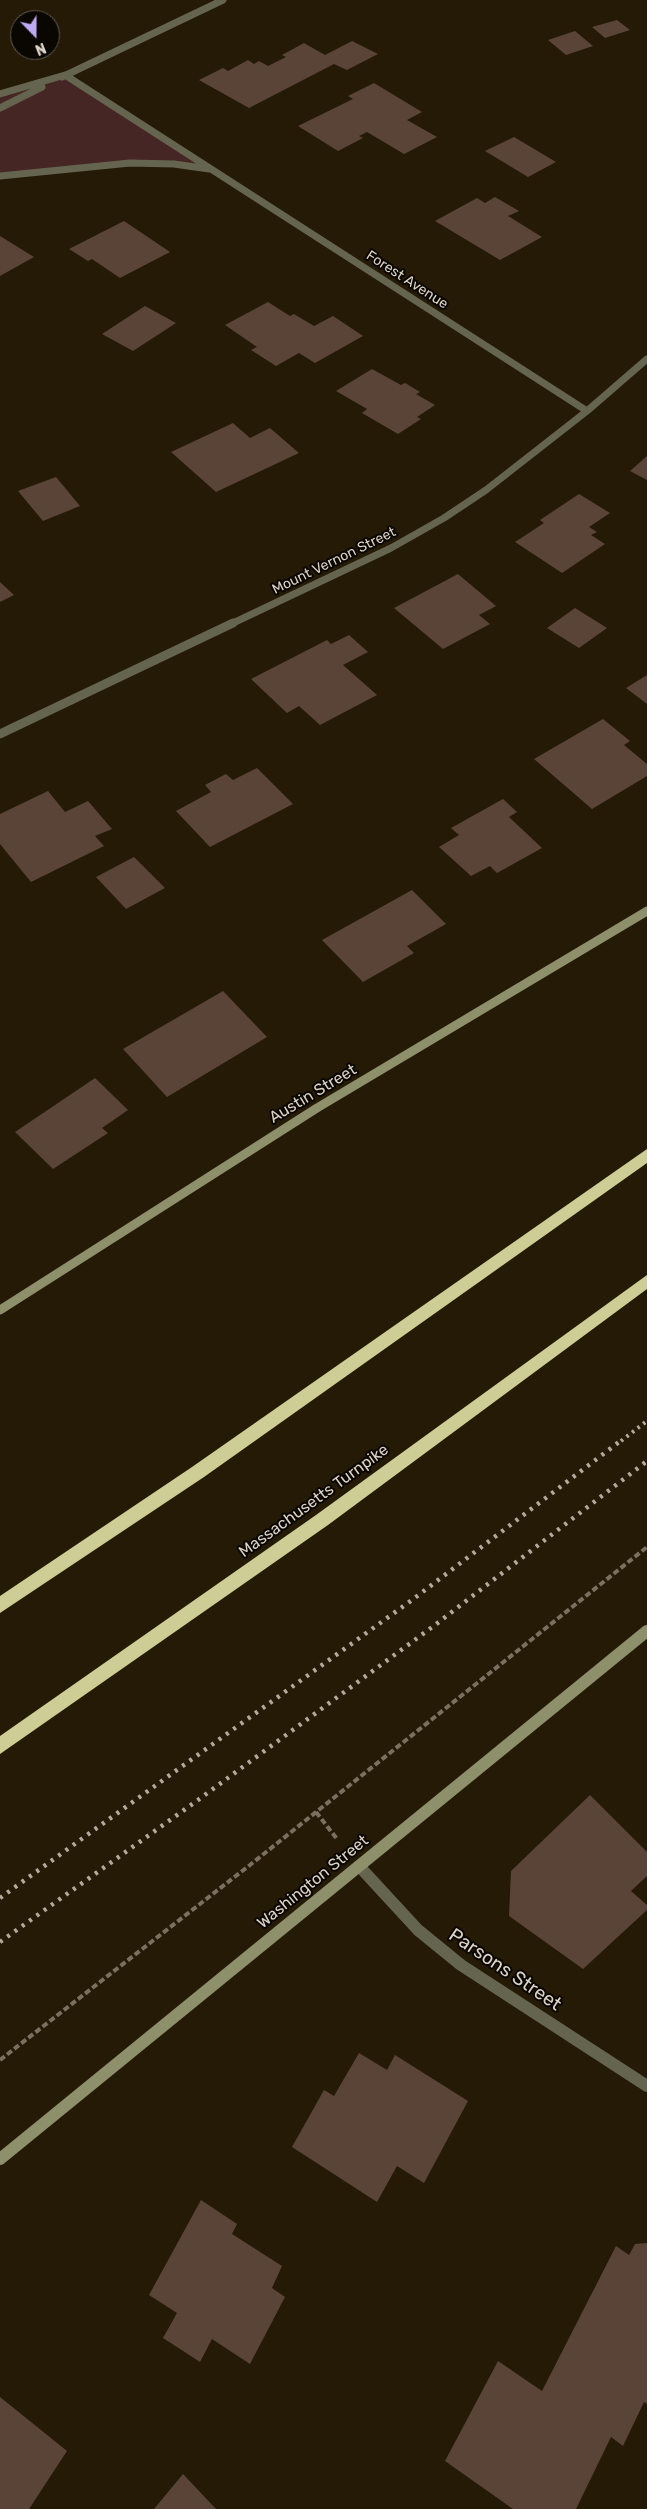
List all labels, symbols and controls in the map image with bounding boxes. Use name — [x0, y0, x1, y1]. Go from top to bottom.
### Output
north arrow — [10, 10, 60, 60]
text: N — [33, 39, 48, 58]
street label: Forest Avenue — [363, 247, 451, 313]
street label: Mount Vernon Street — [269, 524, 399, 598]
street label: Austin Street — [266, 1060, 360, 1128]
street label: Massachusetts Turnpike — [235, 1440, 393, 1562]
street label: Washington Street — [253, 1831, 373, 1933]
street label: Parsons Street — [444, 1924, 566, 2016]

